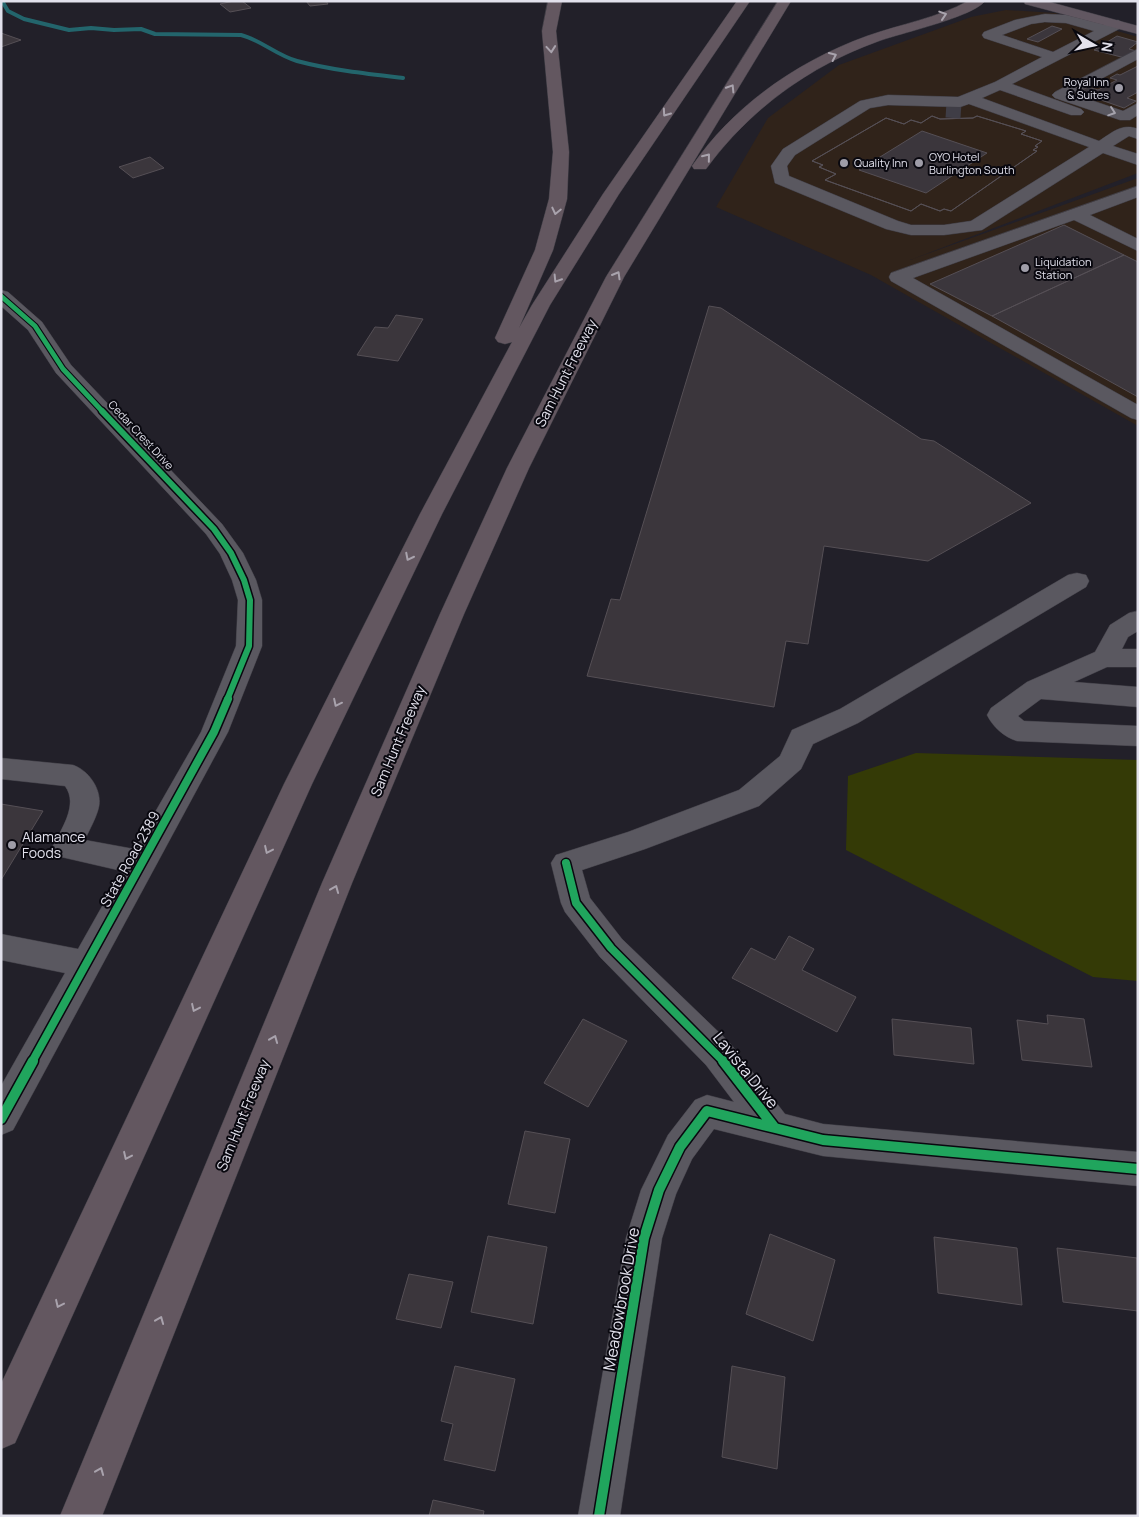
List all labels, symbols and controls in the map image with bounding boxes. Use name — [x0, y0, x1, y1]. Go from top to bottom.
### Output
one-way arrow — [939, 11, 947, 21]
north arrow — [1069, 20, 1119, 70]
text: N — [1097, 41, 1118, 54]
one-way arrow — [545, 45, 556, 53]
one-way arrow — [827, 52, 836, 62]
place label: Royal Inn & Suites — [1064, 74, 1109, 102]
marker: Royal Inn & Suites — [1113, 82, 1125, 94]
one-way arrow — [724, 84, 734, 93]
one-way arrow — [1108, 107, 1116, 117]
one-way arrow — [663, 108, 672, 117]
place label: OYO Hotel Burlington South — [929, 149, 1015, 177]
one-way arrow — [702, 154, 710, 163]
place label: Quality Inn — [854, 155, 908, 170]
marker: Quality Inn — [838, 157, 850, 169]
marker: OYO Hotel Burlington South — [913, 157, 925, 169]
one-way arrow — [551, 206, 561, 215]
place label: Liquidation Station — [1035, 254, 1091, 282]
marker: Liquidation Station — [1019, 262, 1031, 274]
one-way arrow — [610, 271, 620, 280]
one-way arrow — [554, 274, 563, 283]
street label: Sam Hunt Freeway — [530, 315, 601, 430]
street label: Cedar Crest Drive — [105, 397, 178, 473]
one-way arrow — [405, 552, 415, 561]
street label: Sam Hunt Freeway — [366, 682, 430, 799]
one-way arrow — [333, 698, 343, 707]
street label: State Road 2389 — [95, 807, 164, 910]
place label: Alamance Foods — [22, 827, 86, 862]
marker: Alamance Foods — [6, 839, 18, 851]
one-way arrow — [264, 845, 274, 854]
one-way arrow — [328, 885, 339, 894]
one-way arrow — [191, 1003, 201, 1012]
street label: Lavista Drive — [708, 1027, 784, 1113]
one-way arrow — [267, 1035, 278, 1044]
street label: Sam Hunt Freeway — [211, 1056, 274, 1173]
one-way arrow — [123, 1151, 133, 1160]
street label: Meadowbrook Drive — [598, 1226, 644, 1372]
one-way arrow — [55, 1299, 65, 1308]
one-way arrow — [154, 1316, 165, 1325]
one-way arrow — [94, 1467, 104, 1475]

